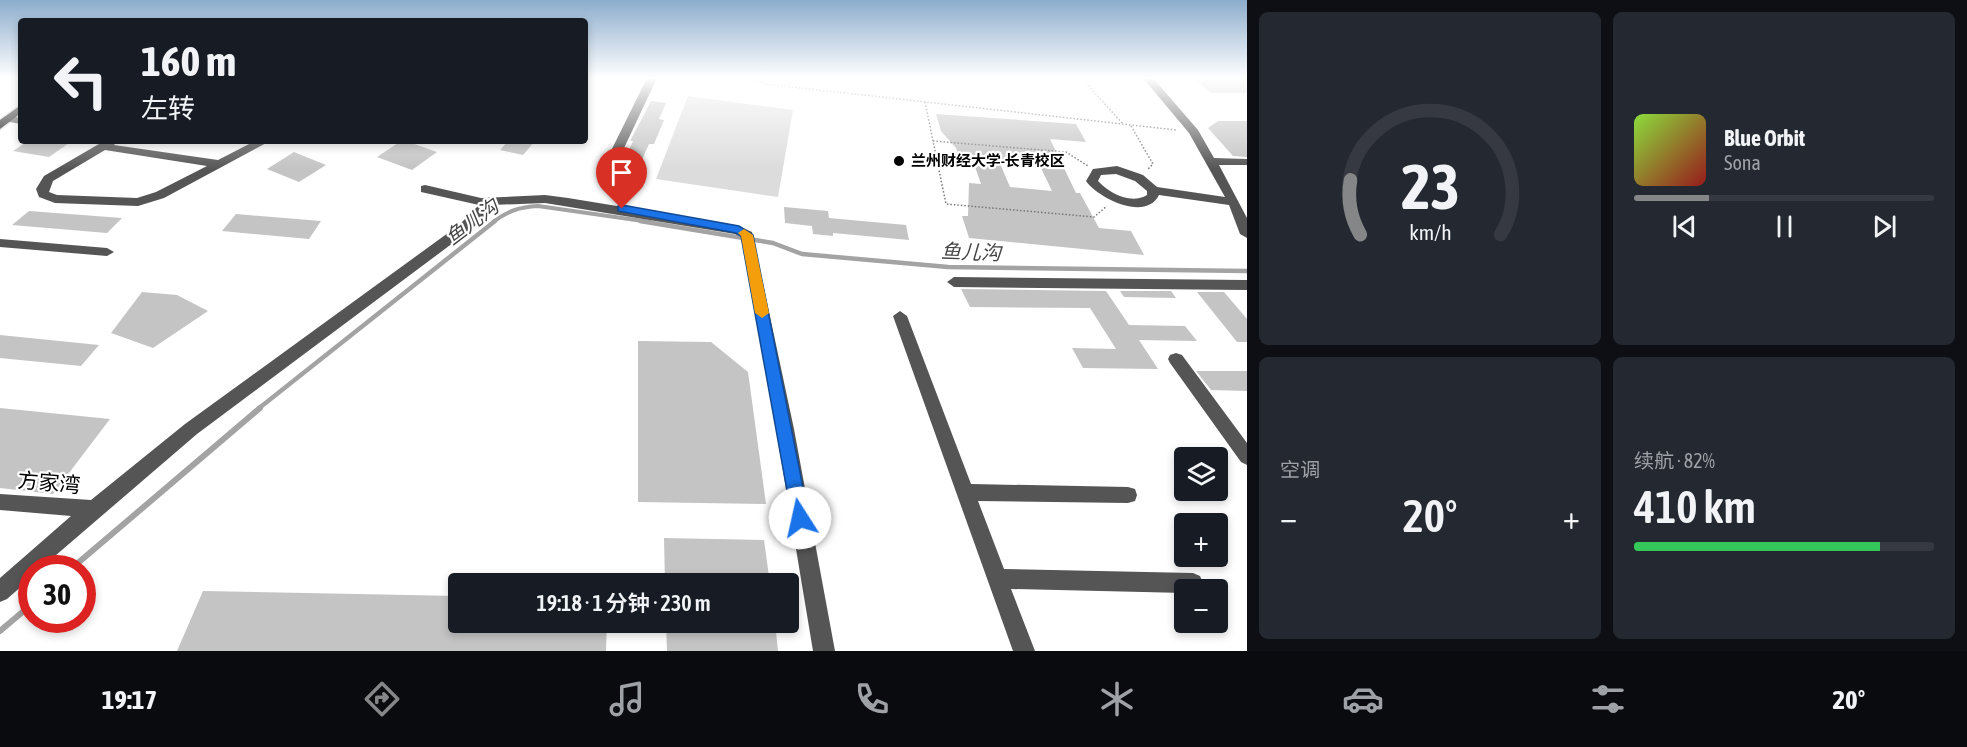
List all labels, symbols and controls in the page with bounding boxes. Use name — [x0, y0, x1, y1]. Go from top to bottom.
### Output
text: 160 m — [141, 37, 236, 85]
icon: left — [42, 42, 120, 120]
text: 左转 — [141, 93, 195, 124]
text: Blue Orbit — [1724, 125, 1805, 151]
pin — [596, 147, 647, 209]
text: Sona — [1724, 151, 1761, 174]
place label: 兰州财经大学-长青校区 — [911, 152, 1065, 169]
text: 23 — [1401, 152, 1459, 223]
marker: 兰州财经大学-长青校区 — [892, 154, 906, 168]
icon: arrive — [605, 156, 638, 189]
water label: 鱼儿沟 — [441, 193, 504, 249]
icon: previous — [1668, 210, 1701, 243]
icon: pause — [1768, 210, 1801, 243]
icon: next — [1868, 210, 1901, 243]
text: km/h — [1409, 221, 1451, 246]
water label: 鱼儿沟 — [941, 239, 1003, 264]
map controls — [1174, 447, 1228, 633]
button: layers — [1174, 447, 1228, 501]
text: 续航 · 82% — [1634, 449, 1715, 472]
text: 空调 — [1280, 458, 1320, 481]
street label: 方家湾 — [17, 467, 82, 497]
text: 410 km — [1634, 481, 1756, 533]
position arrow — [768, 486, 832, 550]
text: 20° — [1403, 490, 1457, 542]
text: − — [1280, 498, 1297, 536]
text: + — [1563, 498, 1580, 536]
button: + — [1174, 513, 1228, 567]
speed limit sign: 30 — [18, 555, 96, 633]
button: − — [1174, 579, 1228, 633]
text: 19:18 · 1 分钟 · 230 m — [537, 590, 710, 616]
icon: directions — [361, 678, 403, 720]
icon: music — [606, 678, 648, 720]
icon: phone — [851, 678, 893, 720]
icon: climate — [1096, 678, 1138, 720]
icon: car — [1342, 678, 1384, 720]
icon: filters — [1587, 678, 1629, 720]
text: 19:17 — [102, 684, 157, 715]
text: 20° — [1832, 684, 1865, 715]

